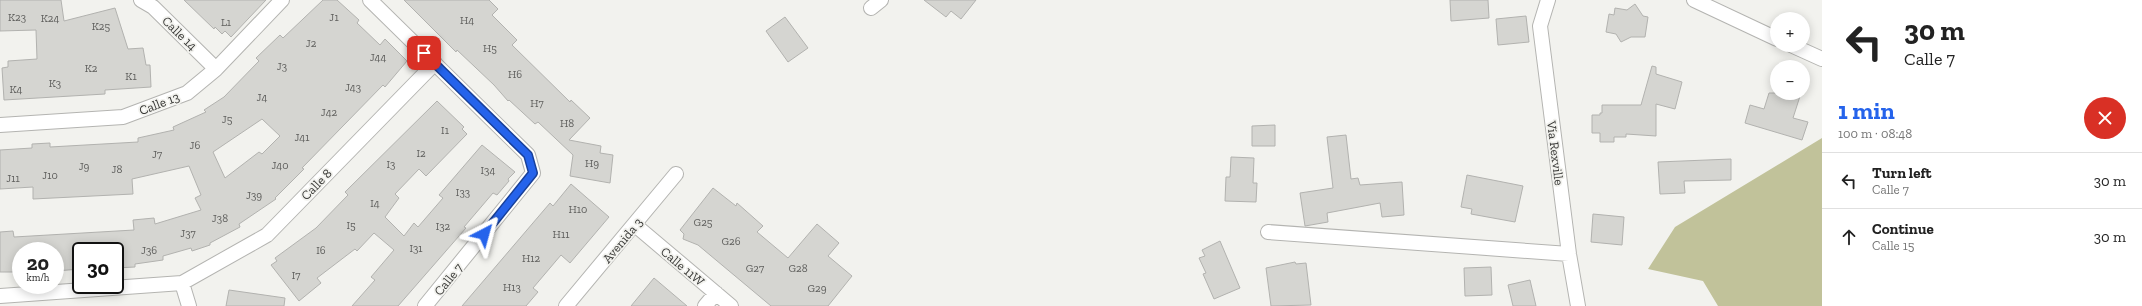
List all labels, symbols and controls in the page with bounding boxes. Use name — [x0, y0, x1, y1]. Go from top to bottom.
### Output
house number: K23 — [8, 11, 26, 24]
house number: J1 — [329, 11, 339, 24]
house number: K24 — [41, 12, 59, 25]
map controls — [1770, 12, 1810, 100]
button: + — [1770, 12, 1810, 52]
street label: Calle 14 — [159, 13, 200, 54]
house number: H4 — [460, 14, 474, 27]
text: 30 m — [1904, 14, 1965, 47]
house number: L1 — [221, 16, 232, 29]
icon: left — [1838, 16, 1890, 68]
house number: K25 — [92, 20, 111, 33]
pin — [407, 36, 441, 70]
house number: J2 — [306, 37, 317, 50]
icon: arrive — [413, 42, 435, 64]
house number: H5 — [483, 42, 497, 55]
text: Calle 7 — [1904, 48, 1955, 70]
house number: J44 — [370, 51, 386, 64]
house number: J3 — [277, 60, 287, 73]
button: − — [1770, 60, 1810, 100]
house number: K2 — [85, 62, 98, 75]
house number: H6 — [508, 68, 522, 81]
house number: K1 — [125, 70, 137, 83]
house number: K3 — [49, 77, 61, 90]
house number: J43 — [345, 81, 361, 94]
house number: K4 — [10, 83, 23, 96]
street label: Calle 13 — [137, 89, 181, 118]
house number: J4 — [257, 91, 267, 104]
text: 1 min — [1838, 96, 1895, 125]
house number: H7 — [530, 97, 544, 110]
button: close — [2084, 97, 2126, 139]
house number: J42 — [321, 106, 338, 119]
house number: J5 — [222, 113, 233, 126]
house number: H8 — [560, 117, 574, 130]
street label: Vía Rexville — [1544, 119, 1567, 186]
house number: I1 — [441, 124, 450, 137]
text: 100 m · 08:48 — [1838, 126, 1912, 141]
house number: J41 — [294, 131, 310, 144]
house number: J6 — [190, 139, 201, 152]
house number: I2 — [416, 147, 426, 160]
house number: J7 — [152, 148, 162, 161]
house number: H9 — [585, 157, 599, 170]
house number: I3 — [387, 158, 395, 171]
house number: J40 — [271, 159, 289, 172]
house number: J9 — [79, 160, 90, 173]
house number: J8 — [112, 163, 123, 176]
house number: I34 — [481, 164, 495, 177]
text: Turn left — [1872, 164, 1932, 182]
street label: Calle 8 — [298, 166, 335, 203]
house number: J10 — [42, 169, 58, 182]
icon: left — [1838, 170, 1860, 192]
house number: J11 — [6, 172, 21, 185]
text: 30 m — [2094, 172, 2126, 190]
text: Calle 7 — [1872, 182, 1909, 197]
house number: I33 — [456, 186, 470, 199]
house number: J39 — [246, 189, 262, 202]
house number: I4 — [370, 197, 380, 210]
house number: H10 — [569, 203, 587, 216]
house number: J38 — [212, 212, 228, 225]
position arrow — [463, 213, 505, 255]
street label: Avenida 3 — [599, 215, 646, 266]
house number: G25 — [694, 216, 713, 229]
house number: I5 — [346, 219, 356, 232]
house number: I32 — [436, 220, 451, 233]
text: Continue — [1872, 220, 1934, 238]
icon: ahead — [1838, 226, 1860, 248]
house number: J37 — [180, 227, 196, 240]
house number: H11 — [553, 228, 570, 241]
text: 30 m — [2094, 228, 2126, 246]
house number: G26 — [721, 235, 741, 248]
text: Calle 15 — [1872, 238, 1914, 253]
speed limit sign: 30 — [72, 242, 124, 294]
house number: I31 — [409, 242, 423, 255]
house number: J36 — [141, 244, 157, 257]
house number: I6 — [316, 244, 326, 257]
street label: Calle 11W — [658, 244, 708, 289]
text: 20 — [27, 251, 49, 275]
house number: H12 — [522, 252, 540, 265]
street label: Calle 7 — [431, 260, 466, 298]
house number: G27 — [746, 262, 764, 275]
house number: G28 — [788, 262, 808, 275]
house number: I7 — [292, 269, 300, 282]
text: km/h — [27, 272, 49, 284]
house number: H13 — [503, 281, 521, 294]
house number: G29 — [807, 282, 827, 295]

